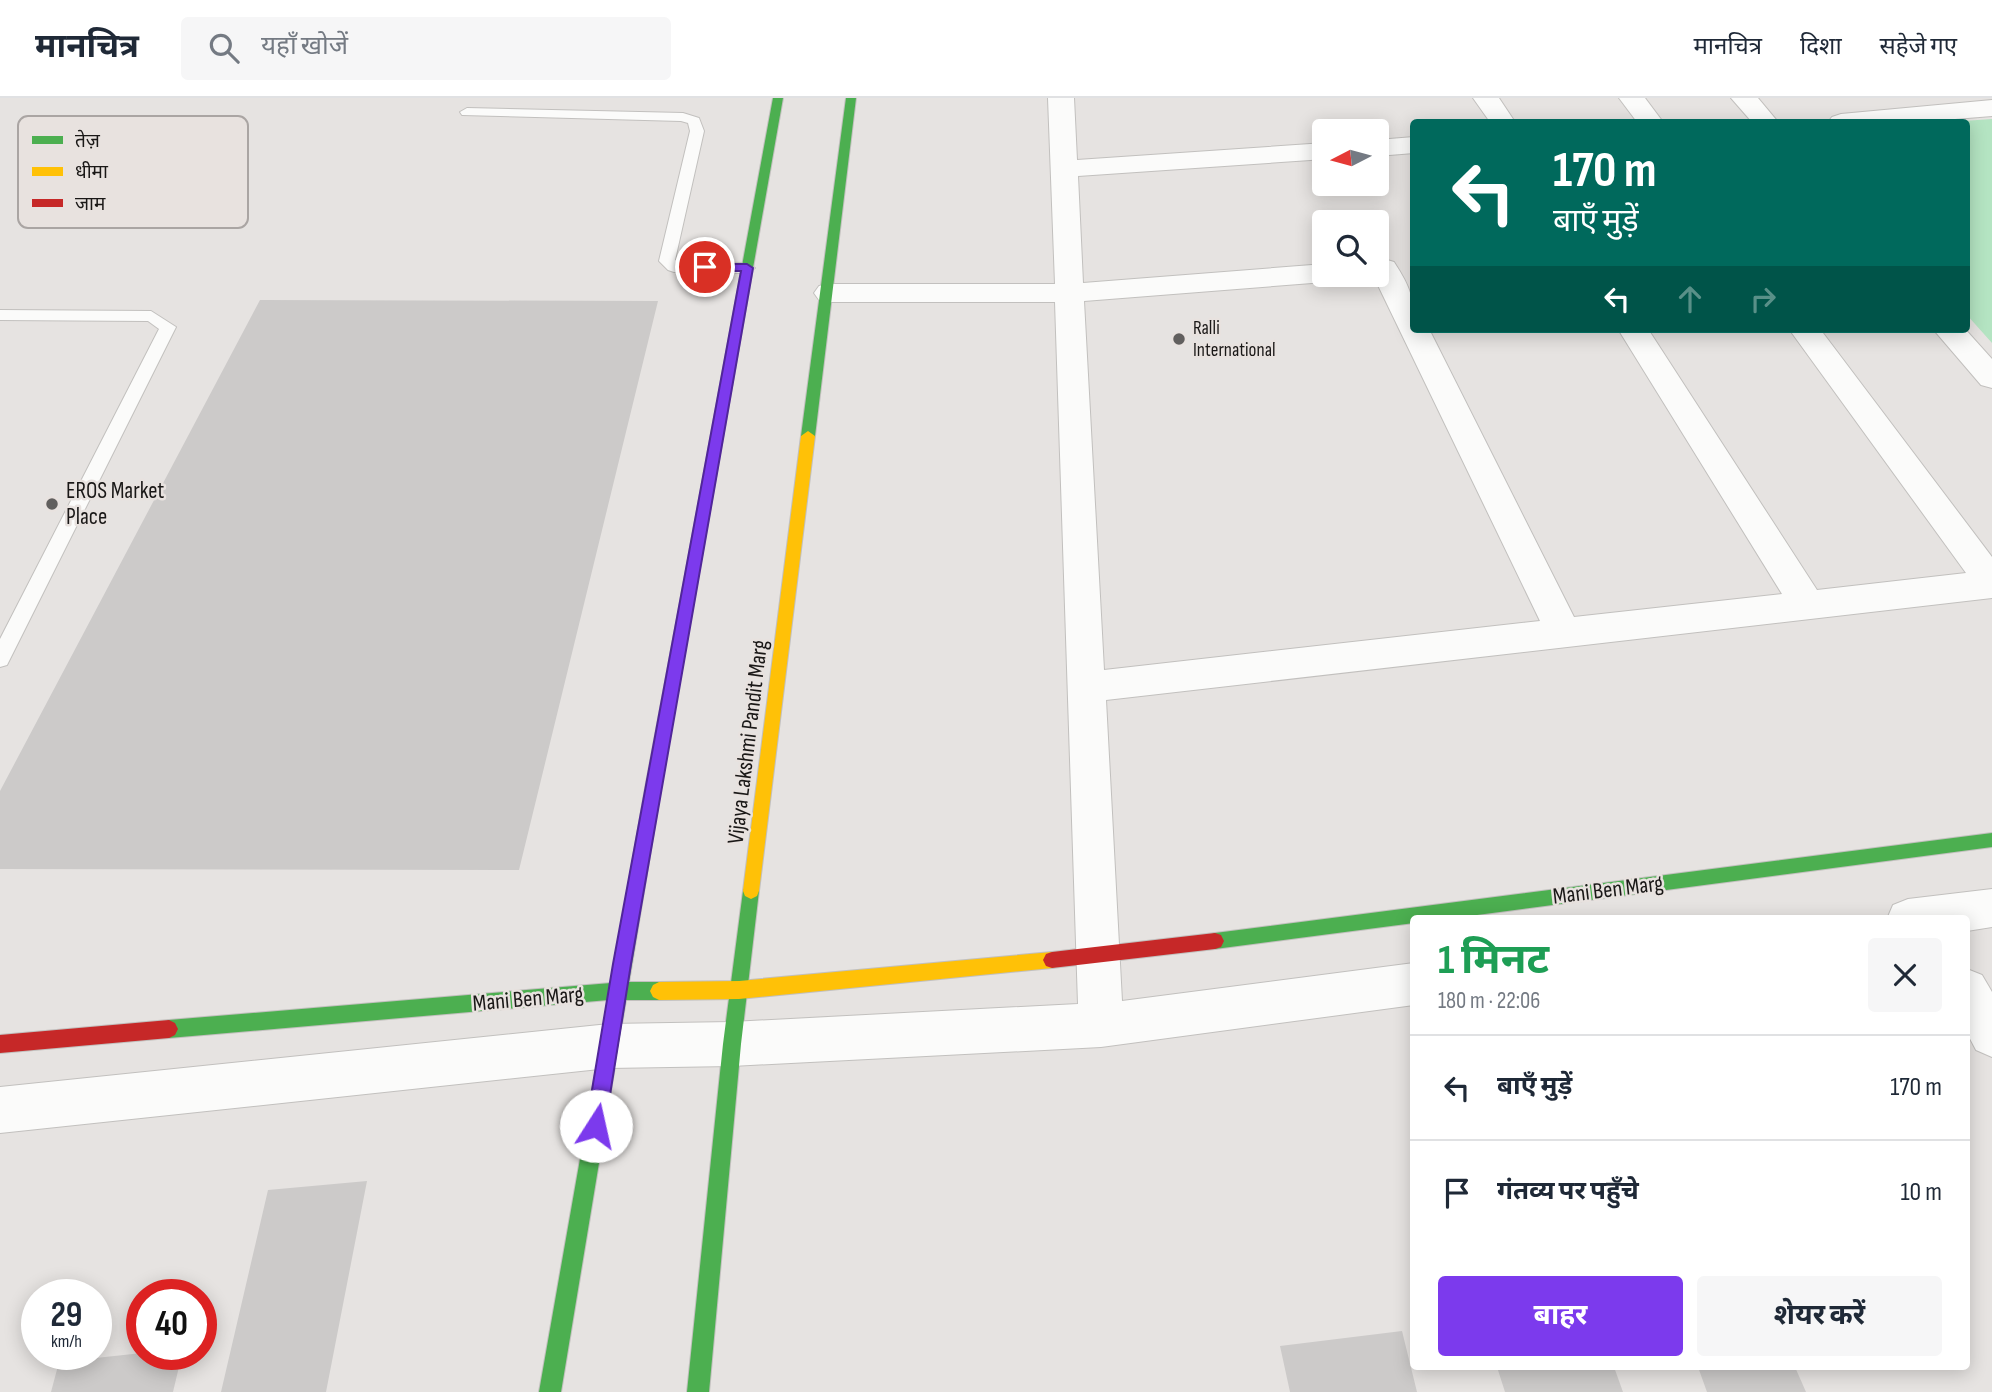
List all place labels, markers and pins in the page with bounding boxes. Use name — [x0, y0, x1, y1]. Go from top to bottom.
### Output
pin — [675, 237, 735, 297]
place label: Ralli International — [1193, 317, 1275, 362]
marker: Ralli International — [1171, 331, 1187, 347]
place label: EROS Market Place — [66, 477, 164, 531]
marker: EROS Market Place — [44, 496, 60, 512]

